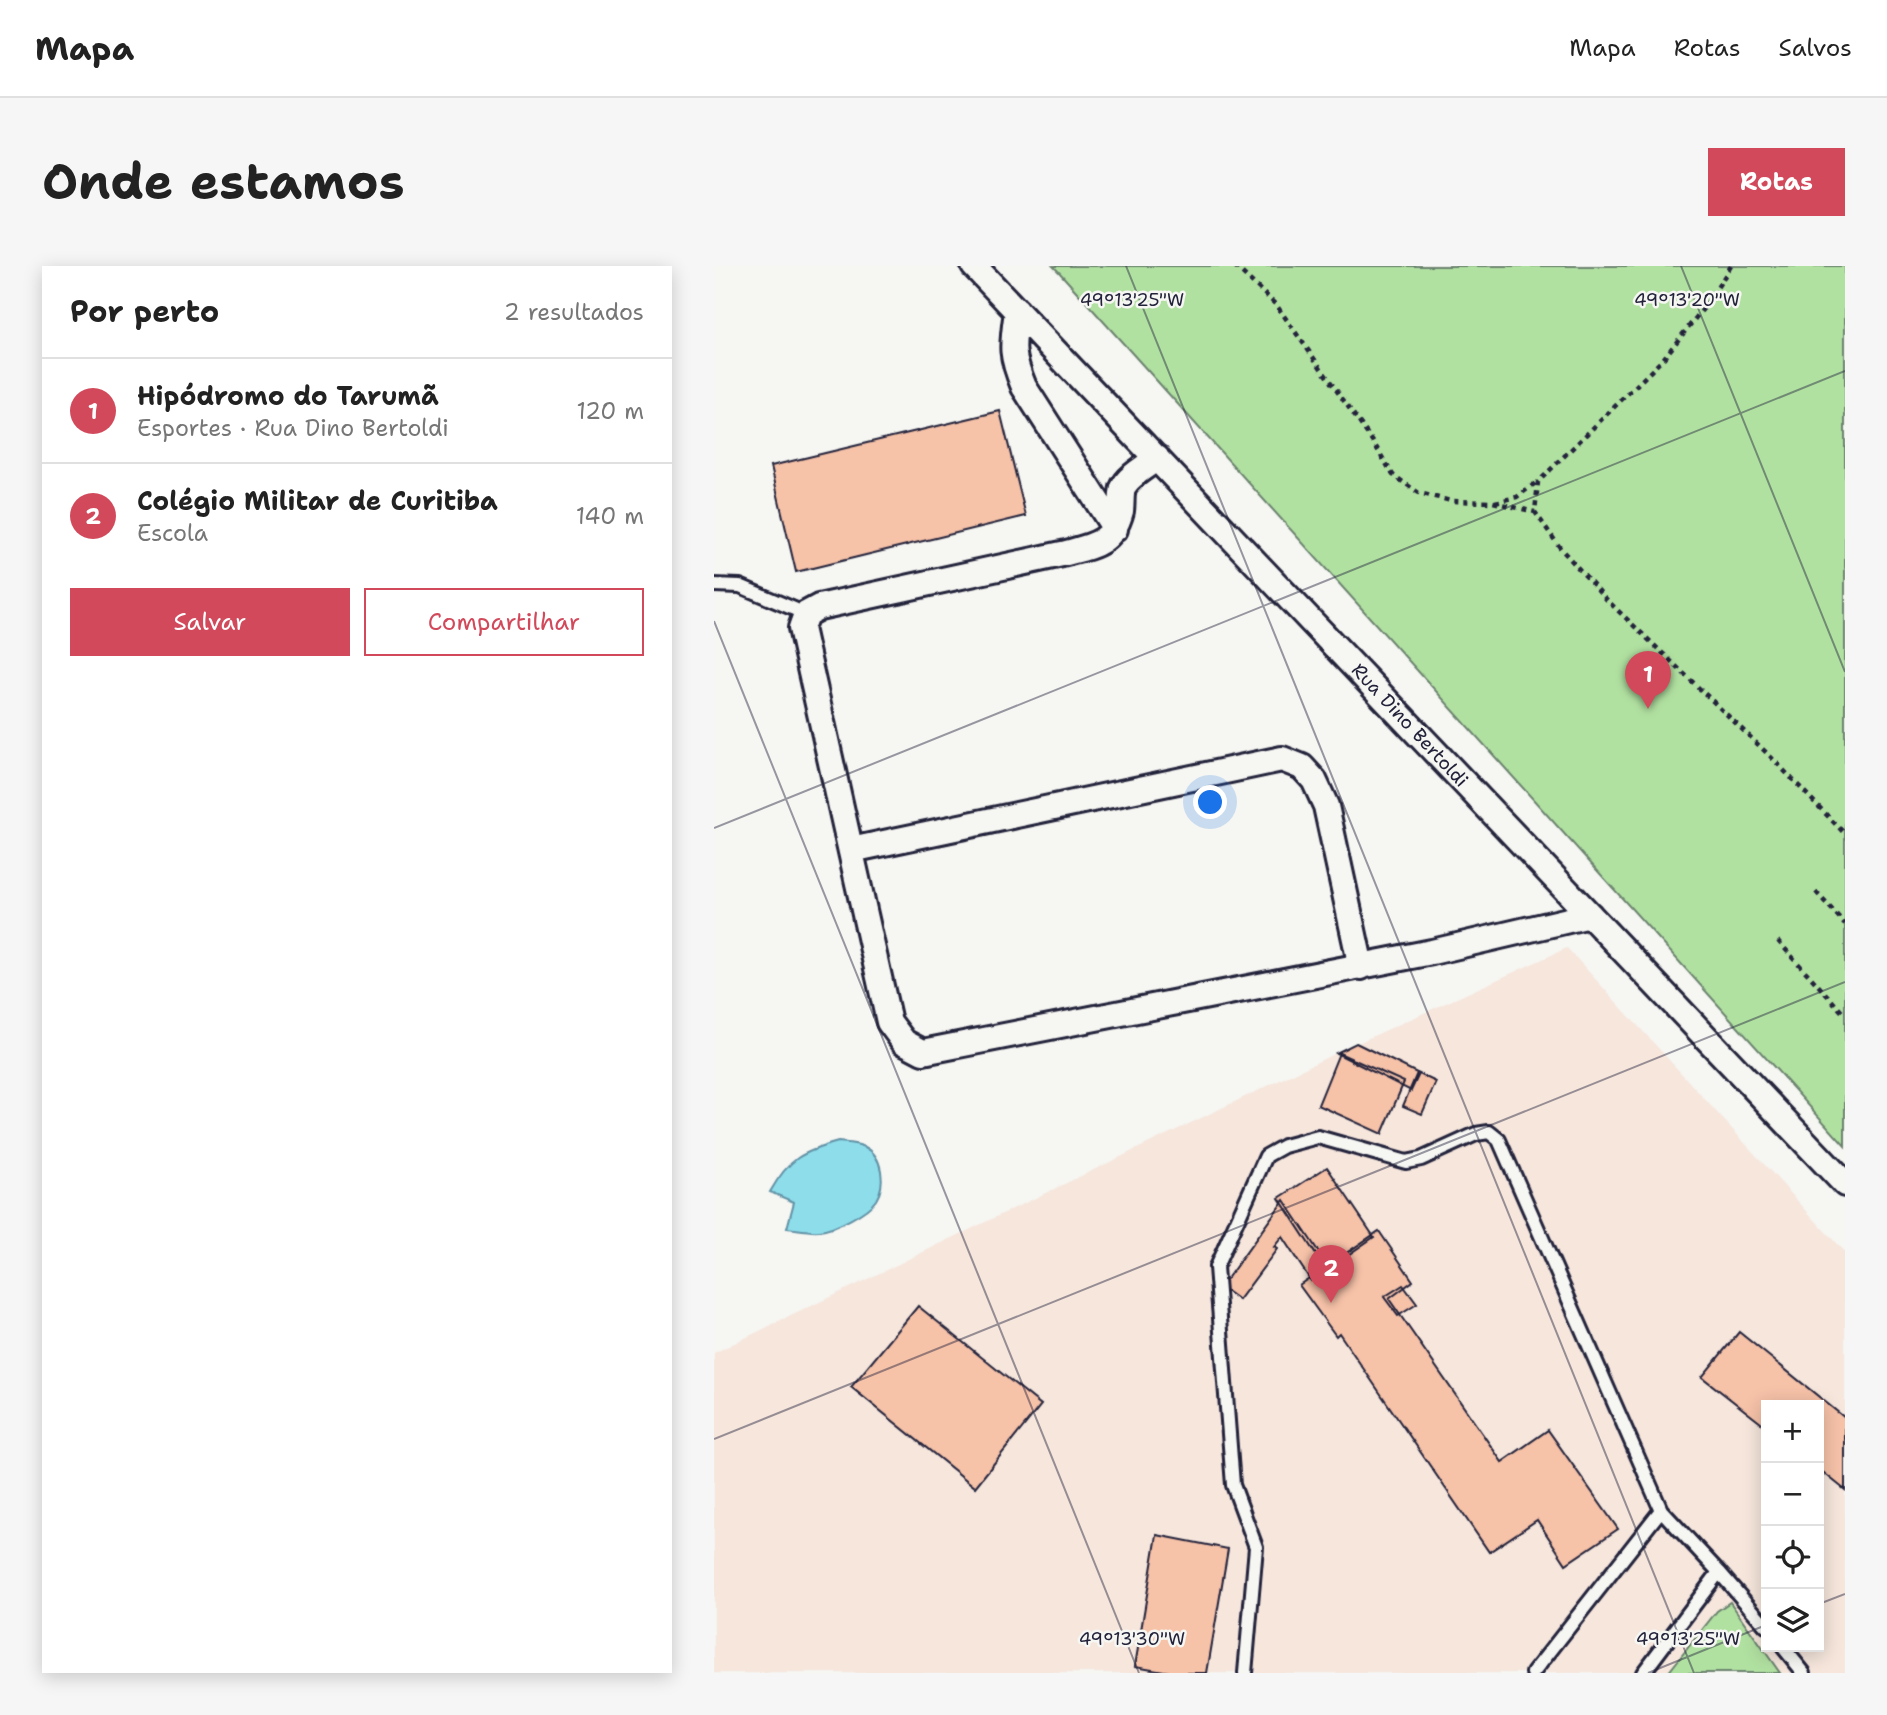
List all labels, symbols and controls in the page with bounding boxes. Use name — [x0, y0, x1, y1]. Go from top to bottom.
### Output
text: Mapa — [35, 26, 134, 71]
text: Mapa — [1569, 32, 1636, 64]
text: Rotas — [1674, 32, 1741, 64]
text: Salvos — [1779, 32, 1852, 64]
button: Rotas — [1708, 148, 1845, 216]
text: Onde estamos — [42, 149, 405, 215]
text: 49°13'25"W — [1080, 288, 1184, 312]
text: 49°13'20"W — [1634, 288, 1740, 312]
text: Por perto — [70, 291, 219, 332]
text: 2 resultados — [504, 297, 644, 327]
text: Hipódromo do Tarumã — [137, 378, 439, 413]
text: 1 — [88, 396, 98, 426]
text: 120 m — [576, 396, 644, 426]
text: Esportes · Rua Dino Bertoldi — [137, 413, 449, 443]
text: Colégio Militar de Curitiba — [137, 483, 498, 518]
text: 2 — [85, 501, 101, 531]
text: 140 m — [576, 501, 644, 531]
text: Escola — [137, 518, 208, 548]
button: Salvar — [70, 588, 350, 656]
button: Compartilhar — [364, 588, 644, 656]
pin: 1 — [1625, 651, 1671, 709]
street label: Rua Dino Bertoldi — [1346, 658, 1474, 792]
your location — [1193, 785, 1227, 819]
pin: 2 — [1308, 1245, 1354, 1303]
map controls — [1761, 1400, 1824, 1652]
button: + — [1761, 1400, 1824, 1463]
button: − — [1761, 1463, 1824, 1526]
button: locate — [1761, 1526, 1824, 1589]
button: layers — [1761, 1589, 1824, 1652]
text: 49°13'30"W — [1079, 1627, 1185, 1651]
text: 49°13'25"W — [1636, 1627, 1740, 1651]

